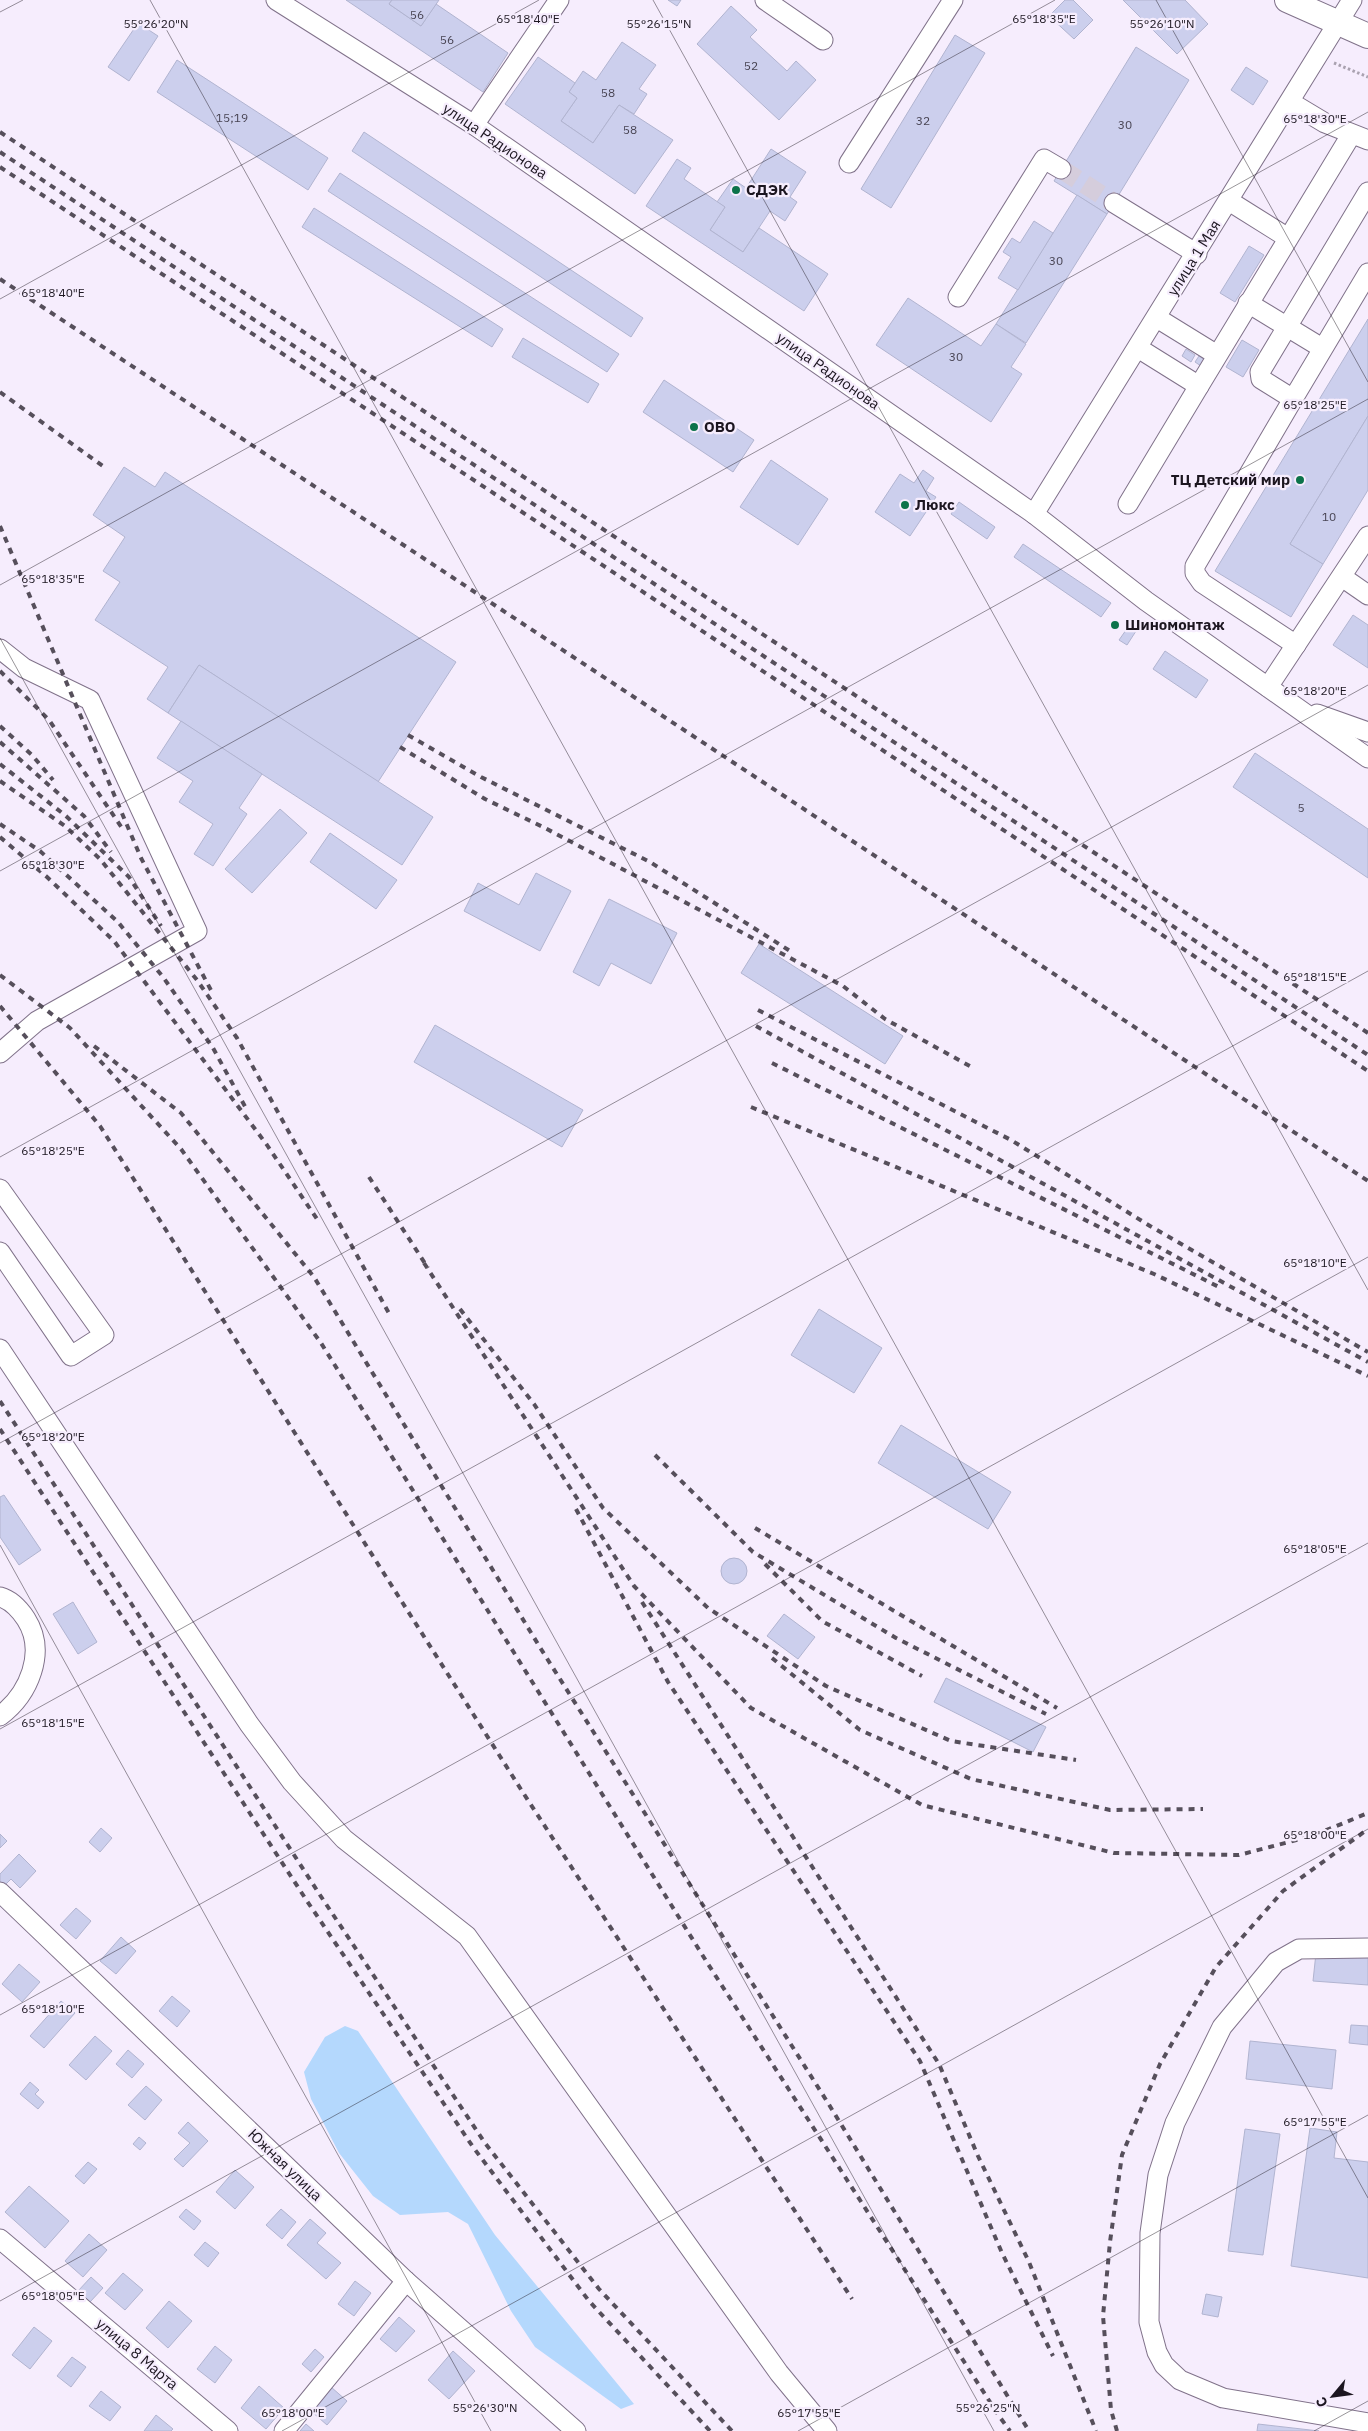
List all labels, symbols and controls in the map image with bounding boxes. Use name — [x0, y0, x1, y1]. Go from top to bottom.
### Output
house number: 56 — [410, 7, 424, 22]
text: 65°18'40"E — [496, 11, 560, 26]
text: 65°18'35"E — [1012, 11, 1076, 26]
text: 55°26'20"N — [123, 16, 189, 31]
text: 55°26'15"N — [626, 16, 692, 31]
text: 55°26'10"N — [1129, 16, 1195, 31]
house number: 56 — [440, 32, 454, 47]
house number: 52 — [744, 58, 758, 73]
house number: 58 — [601, 85, 615, 100]
street label: улица Радионова — [439, 99, 551, 183]
house number: 15;19 — [216, 110, 248, 125]
text: 65°18'30"E — [1283, 111, 1347, 126]
house number: 32 — [916, 113, 930, 128]
house number: 30 — [1118, 117, 1132, 132]
house number: 58 — [623, 122, 637, 137]
place label: СДЭК — [746, 180, 788, 199]
marker: СДЭК — [730, 184, 742, 196]
street label: улица 1 Мая — [1163, 216, 1224, 299]
house number: 30 — [1049, 253, 1063, 268]
text: 65°18'40"E — [21, 285, 85, 300]
street label: улица Радионова — [773, 328, 884, 413]
house number: 30 — [949, 349, 963, 364]
text: 65°18'25"E — [1283, 397, 1347, 412]
place label: OBO — [704, 417, 735, 436]
marker: OBO — [688, 421, 700, 433]
place label: ТЦ Детский мир — [1171, 470, 1290, 489]
marker: ТЦ Детский мир — [1294, 474, 1306, 486]
place label: Люкс — [915, 495, 955, 514]
marker: Люкс — [899, 499, 911, 511]
house number: 10 — [1322, 509, 1336, 524]
text: 65°18'35"E — [21, 571, 85, 586]
place label: Шиномонтаж — [1125, 615, 1225, 634]
marker: Шиномонтаж — [1109, 619, 1121, 631]
text: 65°18'20"E — [1283, 683, 1347, 698]
house number: 5 — [1297, 800, 1305, 815]
text: 65°18'30"E — [21, 857, 85, 872]
text: 65°18'15"E — [1283, 969, 1347, 984]
text: 65°18'25"E — [21, 1143, 85, 1158]
text: 65°18'10"E — [1283, 1255, 1347, 1270]
text: 65°18'20"E — [21, 1429, 85, 1444]
text: 65°18'05"E — [1283, 1541, 1347, 1556]
text: 65°18'15"E — [21, 1715, 85, 1730]
text: 65°18'00"E — [1283, 1827, 1347, 1842]
text: 65°18'10"E — [21, 2001, 85, 2016]
text: 65°17'55"E — [1283, 2114, 1347, 2129]
street label: Южная улица — [244, 2125, 326, 2205]
text: 65°18'05"E — [21, 2288, 85, 2303]
street label: улица 8 Марта — [92, 2314, 182, 2393]
north arrow — [1308, 2371, 1358, 2421]
text: С — [1312, 2394, 1332, 2411]
text: 55°26'30"N — [452, 2400, 518, 2415]
text: 55°26'25"N — [955, 2400, 1021, 2415]
text: 65°18'00"E — [261, 2405, 325, 2420]
text: 65°17'55"E — [777, 2405, 841, 2420]

